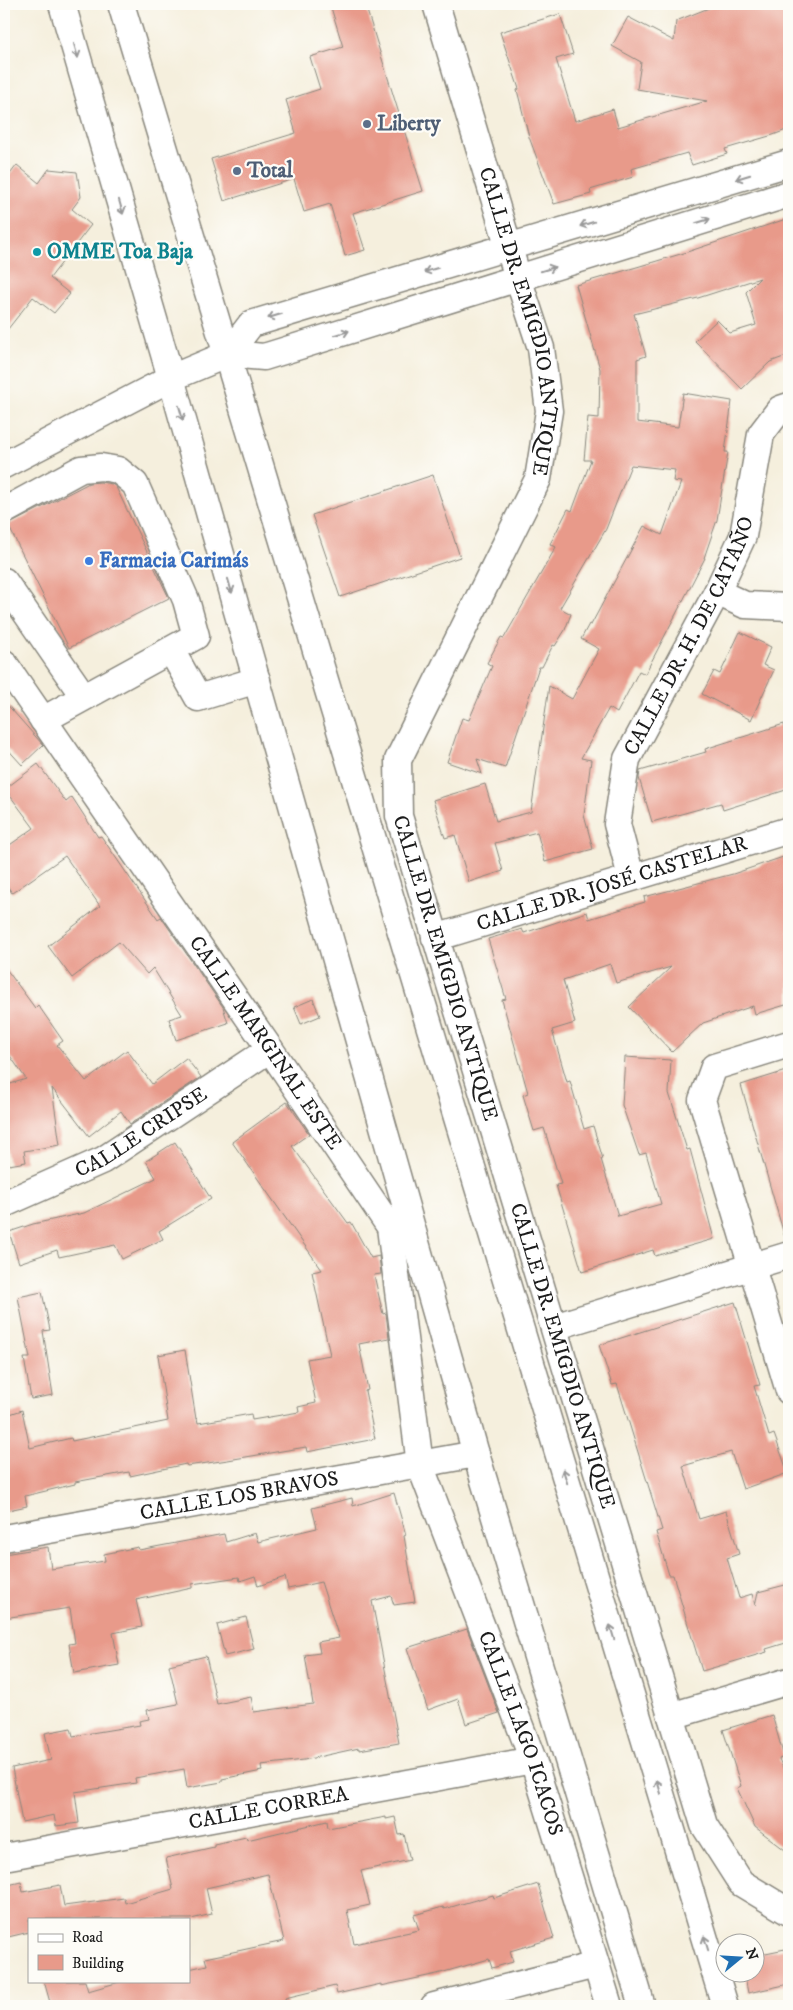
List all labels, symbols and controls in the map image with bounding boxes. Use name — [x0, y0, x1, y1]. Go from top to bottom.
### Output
one-way arrow — [71, 42, 81, 58]
place label: Liberty — [377, 111, 442, 137]
marker: Liberty — [361, 118, 373, 130]
place label: Total — [246, 158, 294, 184]
street label: CALLE DR. EMIGDIO ANTIQUE — [473, 164, 563, 478]
marker: Total — [231, 165, 243, 177]
one-way arrow — [735, 173, 751, 183]
one-way arrow — [117, 198, 127, 214]
one-way arrow — [695, 215, 711, 225]
one-way arrow — [579, 219, 595, 229]
place label: OMME Toa Baja — [47, 239, 194, 266]
marker: OMME Toa Baja — [31, 246, 43, 258]
one-way arrow — [539, 263, 555, 273]
one-way arrow — [423, 266, 439, 276]
one-way arrow — [268, 312, 284, 322]
one-way arrow — [334, 327, 350, 337]
one-way arrow — [177, 405, 186, 421]
street label: CALLE DR. H. DE CATAÑO — [618, 514, 759, 760]
place label: Farmacia Carimás — [99, 548, 248, 574]
marker: Farmacia Carimás — [83, 555, 95, 567]
one-way arrow — [226, 578, 235, 594]
street label: CALLE DR. EMIGDIO ANTIQUE — [387, 812, 503, 1124]
street label: CALLE DR. JOSÉ CASTELAR — [474, 831, 750, 938]
street label: CALLE MARGINAL ESTE — [183, 931, 347, 1155]
street label: CALLE CRIPSE — [71, 1081, 212, 1184]
street label: CALLE DR. EMIGDIO ANTIQUE — [504, 1200, 621, 1512]
street label: CALLE LOS BRAVOS — [138, 1466, 341, 1527]
one-way arrow — [560, 1468, 570, 1484]
one-way arrow — [607, 1624, 617, 1640]
street label: CALLE LAGO ICACOS — [472, 1628, 569, 1839]
one-way arrow — [654, 1780, 664, 1796]
street label: CALLE CORREA — [187, 1781, 351, 1836]
legend — [28, 1918, 190, 1982]
text: Road — [72, 1928, 104, 1947]
north arrow — [716, 1932, 766, 1982]
one-way arrow — [700, 1935, 710, 1951]
text: N — [741, 1946, 762, 1963]
text: Building — [72, 1954, 124, 1973]

